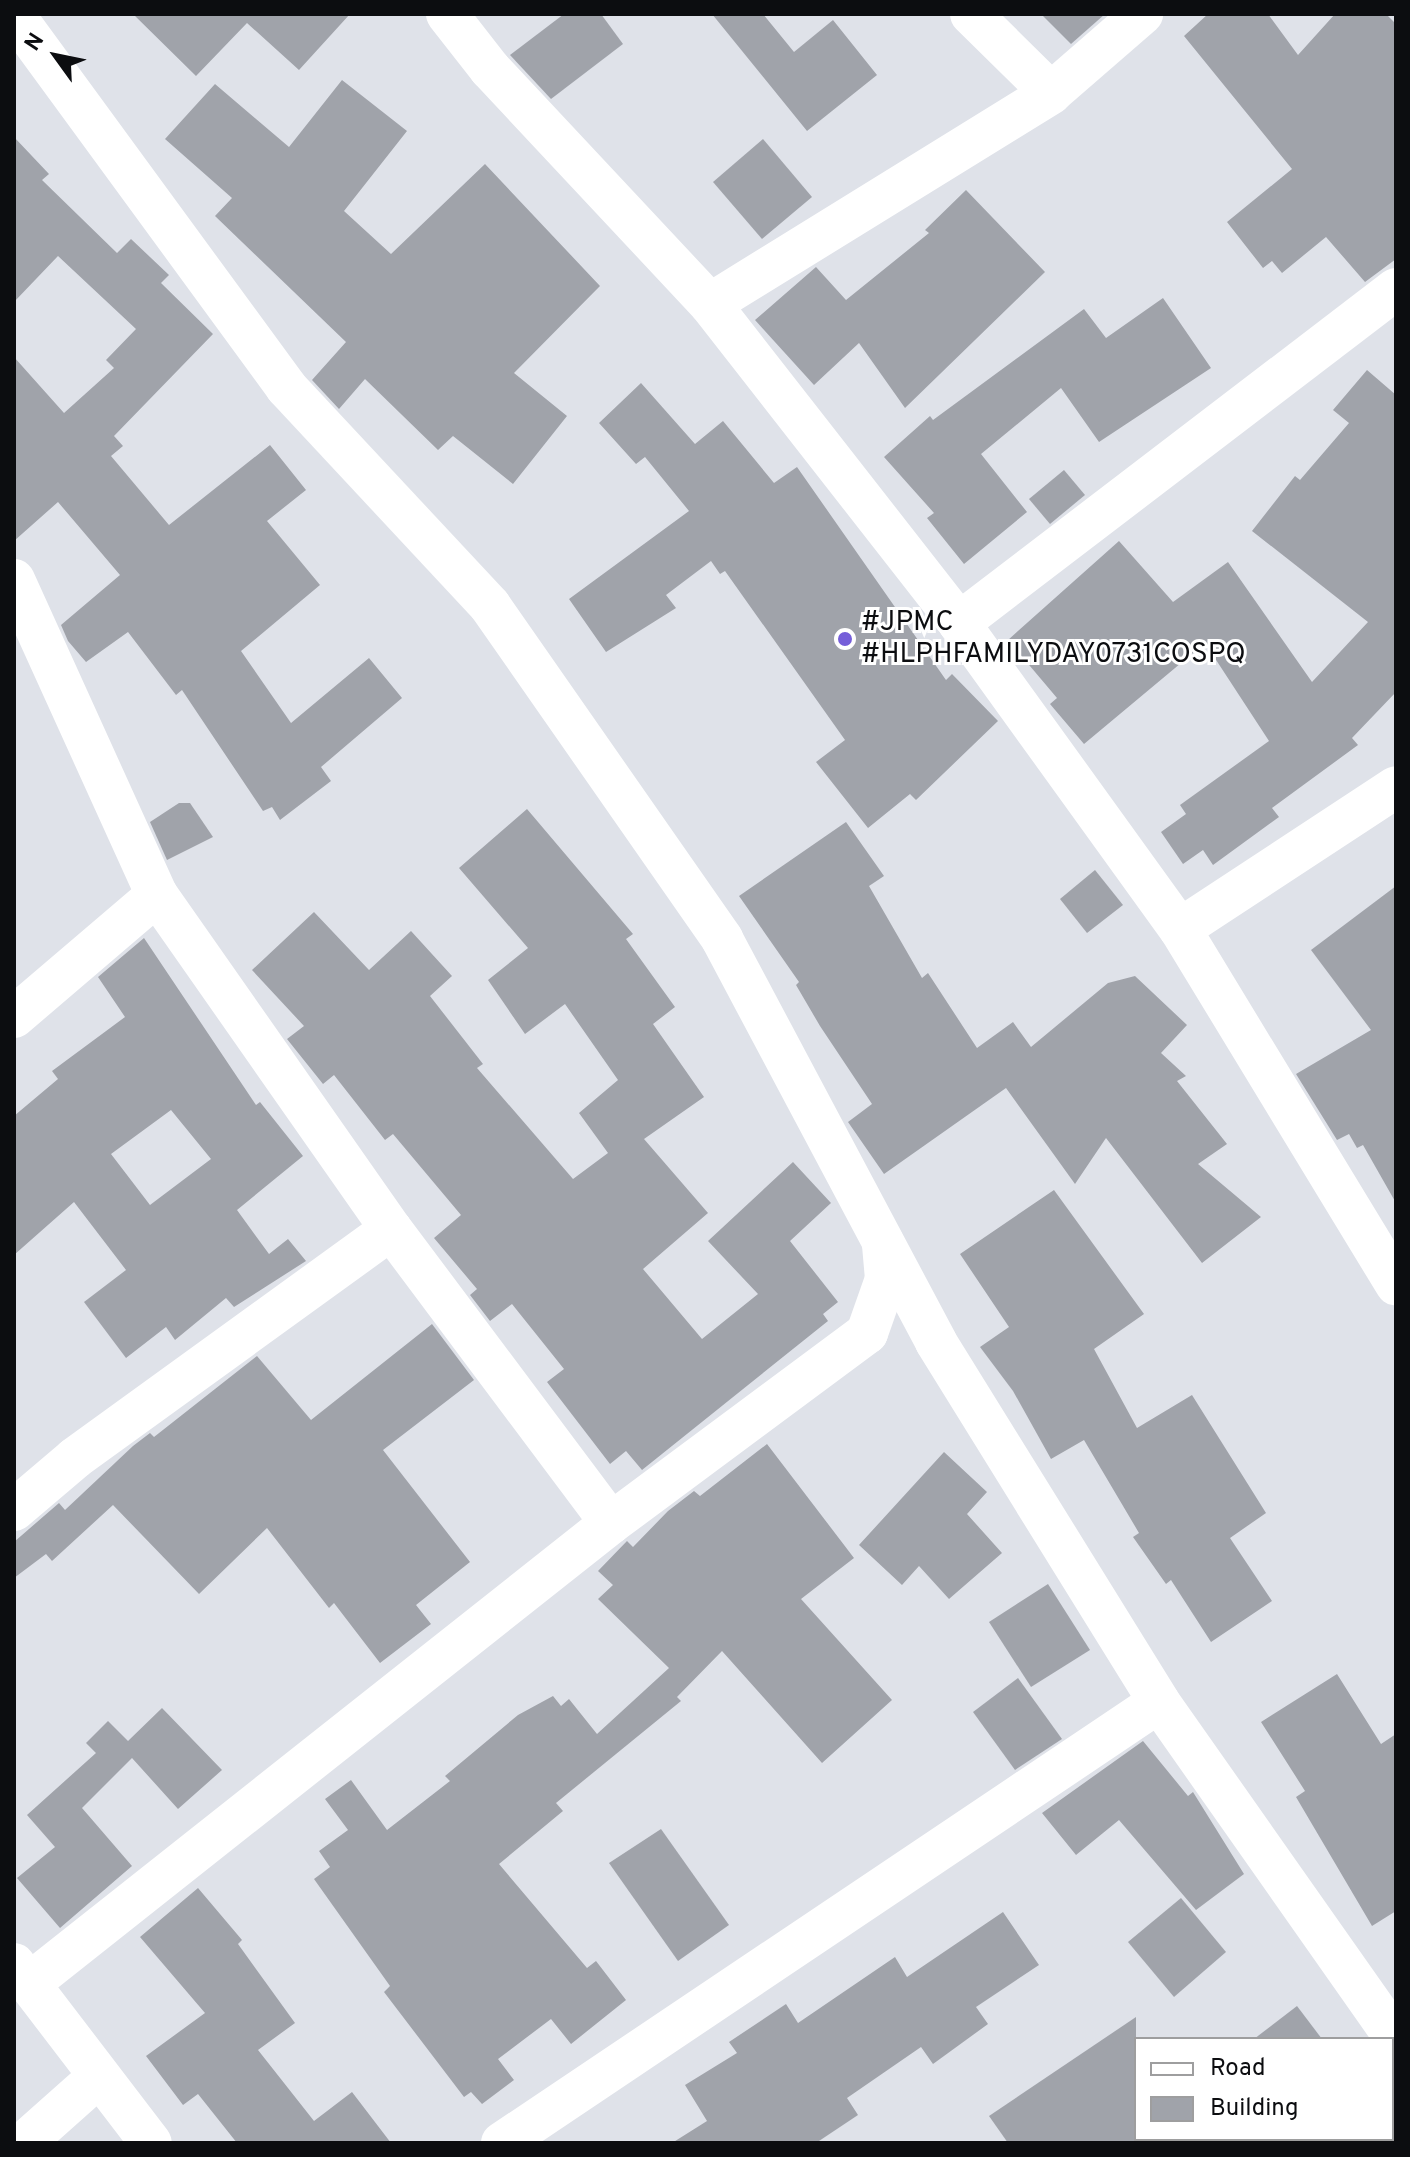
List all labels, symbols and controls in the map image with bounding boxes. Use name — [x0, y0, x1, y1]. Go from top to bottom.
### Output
north arrow — [16, 16, 96, 96]
text: N — [20, 29, 51, 57]
place label: #JPMC #HLPHFAMILYDAY0731COSPQ — [861, 606, 1246, 672]
marker: #JPMC #HLPHFAMILYDAY0731COSPQ — [836, 630, 854, 648]
legend — [1134, 2037, 1394, 2141]
text: Road — [1210, 2054, 1266, 2084]
text: Building — [1210, 2094, 1299, 2124]

